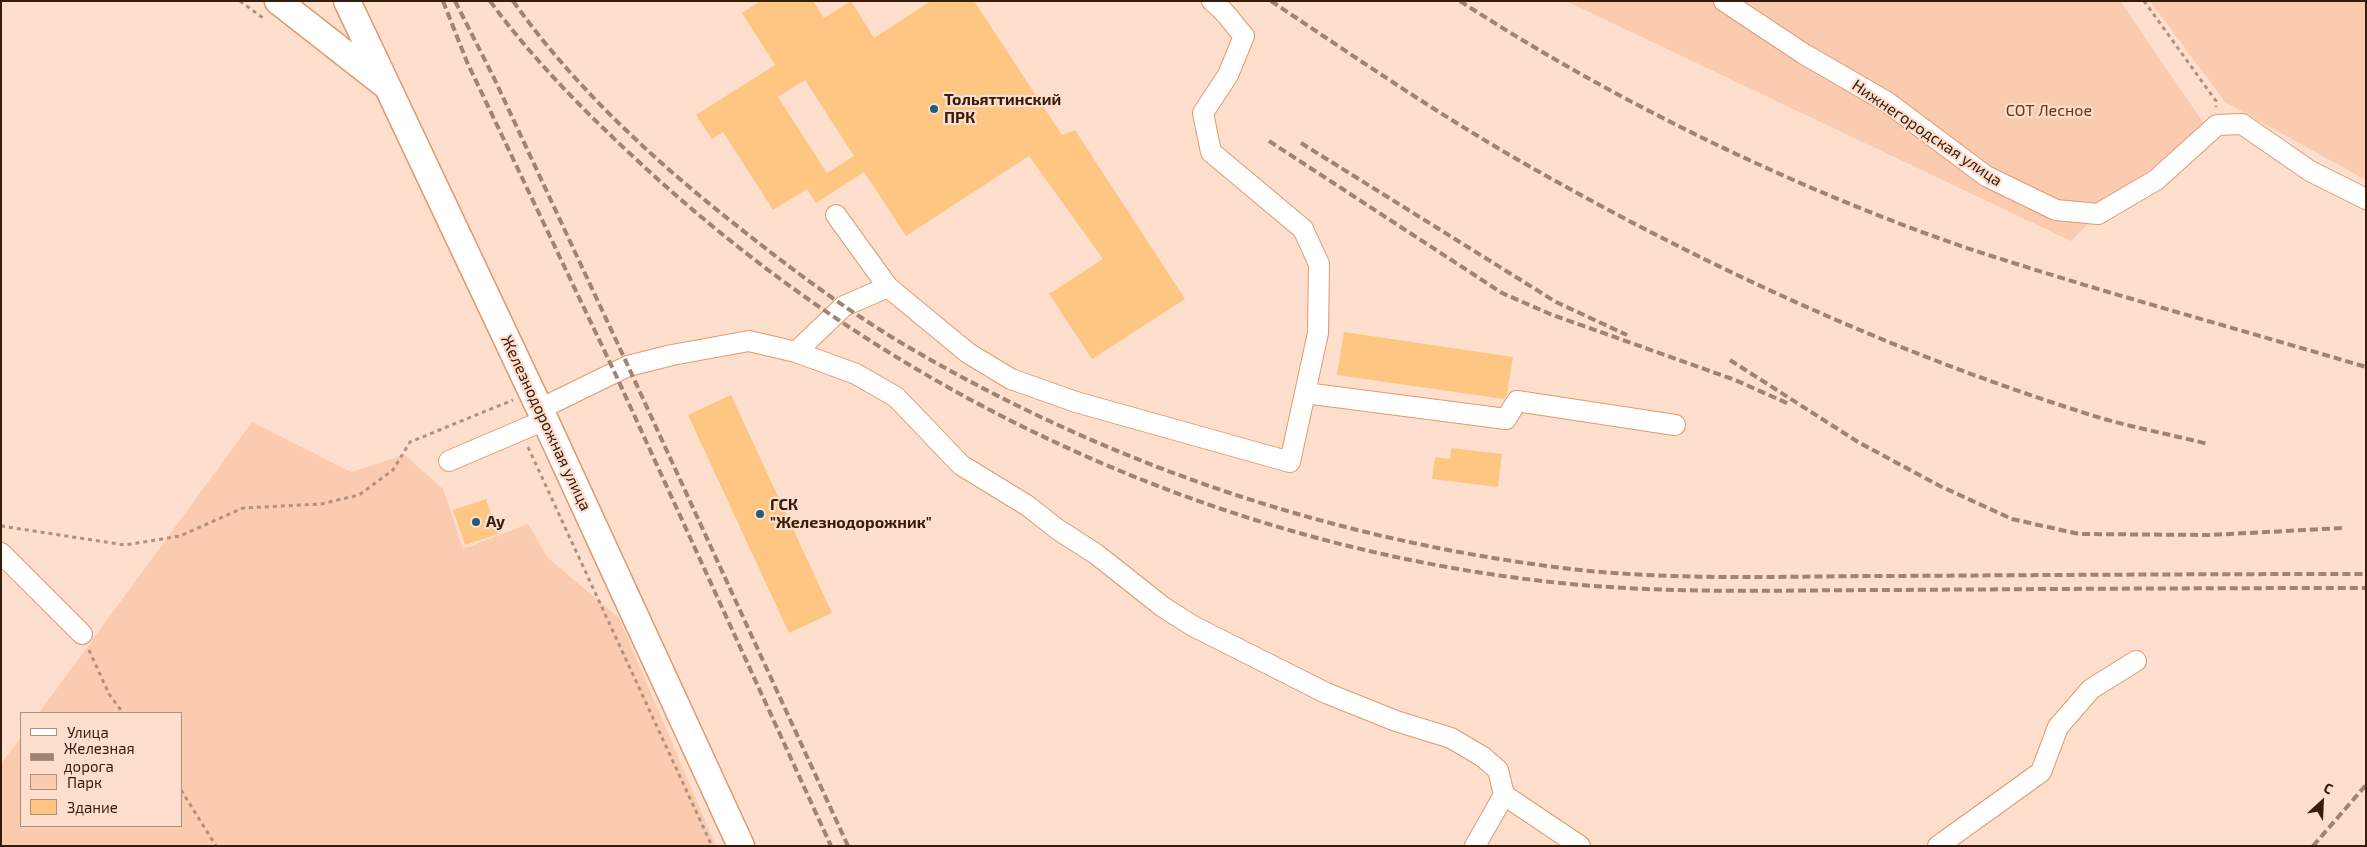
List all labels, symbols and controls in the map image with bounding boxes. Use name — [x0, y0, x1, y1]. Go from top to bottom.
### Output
street label: Нижнегородская улица — [1848, 76, 2006, 190]
place label: Тольяттинский ПРК — [944, 90, 1061, 128]
park label: СОТ Лесное — [2006, 101, 2092, 121]
marker: Тольяттинский ПРК — [928, 103, 940, 115]
street label: Железнодорожная улица — [497, 332, 595, 514]
place label: ГСК "Железнодорожник" — [770, 495, 932, 533]
marker: ГСК "Железнодорожник" — [754, 508, 766, 520]
place label: Ау — [486, 512, 505, 532]
marker: Ау — [470, 516, 482, 528]
legend — [20, 712, 182, 827]
text: Улица — [67, 723, 109, 741]
text: Железная дорога — [64, 739, 135, 775]
text: Парк — [67, 773, 102, 791]
north arrow — [2297, 777, 2347, 827]
text: С — [2321, 779, 2336, 797]
text: Здание — [67, 798, 118, 816]

